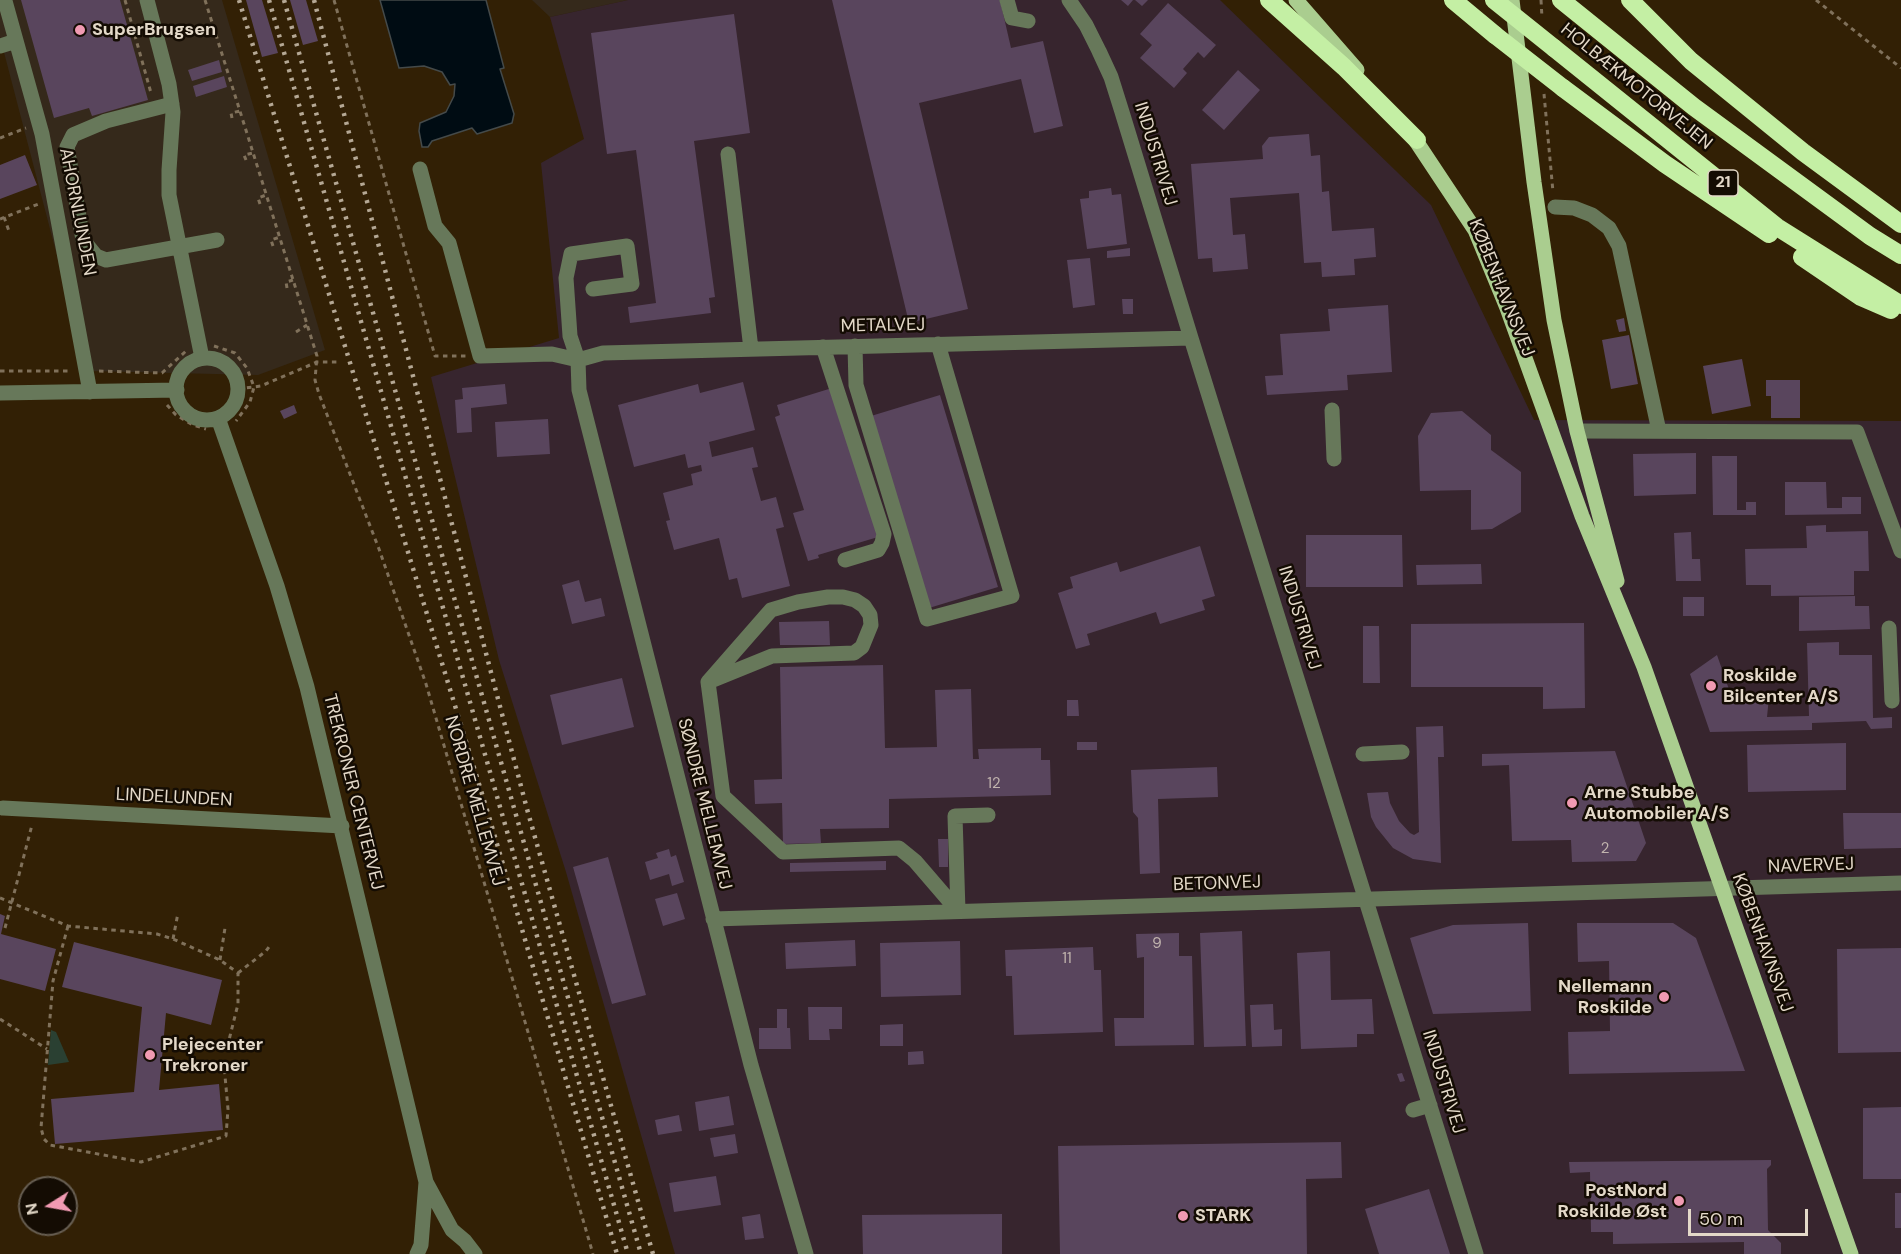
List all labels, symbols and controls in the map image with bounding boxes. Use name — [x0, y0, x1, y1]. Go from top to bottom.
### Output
place label: SuperBrugsen — [92, 19, 216, 41]
street label: HOLBÆKMOTORVEJEN — [1556, 19, 1716, 155]
marker: SuperBrugsen — [73, 23, 87, 37]
street label: INDUSTRIVEJ — [1129, 100, 1181, 208]
street label: AHORNLUNDEN — [54, 146, 100, 278]
road number: 21 — [1708, 170, 1738, 196]
street label: KØBENHAVNSVEJ — [1464, 216, 1538, 360]
street label: METALVEJ — [841, 314, 925, 338]
street label: INDUSTRIVEJ — [1273, 564, 1325, 672]
place label: Roskilde Bilcenter A/S — [1723, 665, 1838, 708]
marker: Roskilde Bilcenter A/S — [1704, 679, 1718, 693]
street label: TREKRONER CENTERVEJ — [318, 692, 388, 892]
street label: NORDRE MELLEMVEJ — [439, 713, 509, 889]
street label: SØNDRE MELLEMVEJ — [672, 716, 736, 892]
house number: 12 — [987, 775, 1001, 793]
place label: Arne Stubbe Automobiler A/S — [1584, 782, 1729, 824]
street label: LINDELUNDEN — [115, 784, 233, 812]
marker: Arne Stubbe Automobiler A/S — [1565, 796, 1579, 810]
house number: 2 — [1601, 840, 1609, 858]
street label: NAVERVEJ — [1768, 854, 1854, 878]
street label: KØBENHAVNSVEJ — [1727, 871, 1797, 1015]
street label: BETONVEJ — [1173, 872, 1261, 896]
house number: 9 — [1152, 935, 1162, 953]
house number: 11 — [1062, 950, 1072, 968]
place label: Nellemann Roskilde — [1558, 976, 1652, 1018]
marker: Nellemann Roskilde — [1657, 990, 1671, 1004]
street label: INDUSTRIVEJ — [1417, 1028, 1469, 1136]
place label: Plejecenter Trekroner — [162, 1034, 263, 1076]
marker: Plejecenter Trekroner — [143, 1048, 157, 1062]
north arrow — [18, 1176, 78, 1236]
place label: PostNord Roskilde Øst — [1558, 1180, 1667, 1222]
marker: PostNord Roskilde Øst — [1672, 1194, 1686, 1208]
scale bar — [1691, 1197, 1811, 1235]
text: N — [20, 1201, 43, 1217]
place label: STARK — [1195, 1205, 1251, 1227]
text: 50 m — [1699, 1207, 1743, 1231]
marker: STARK — [1176, 1209, 1190, 1223]

